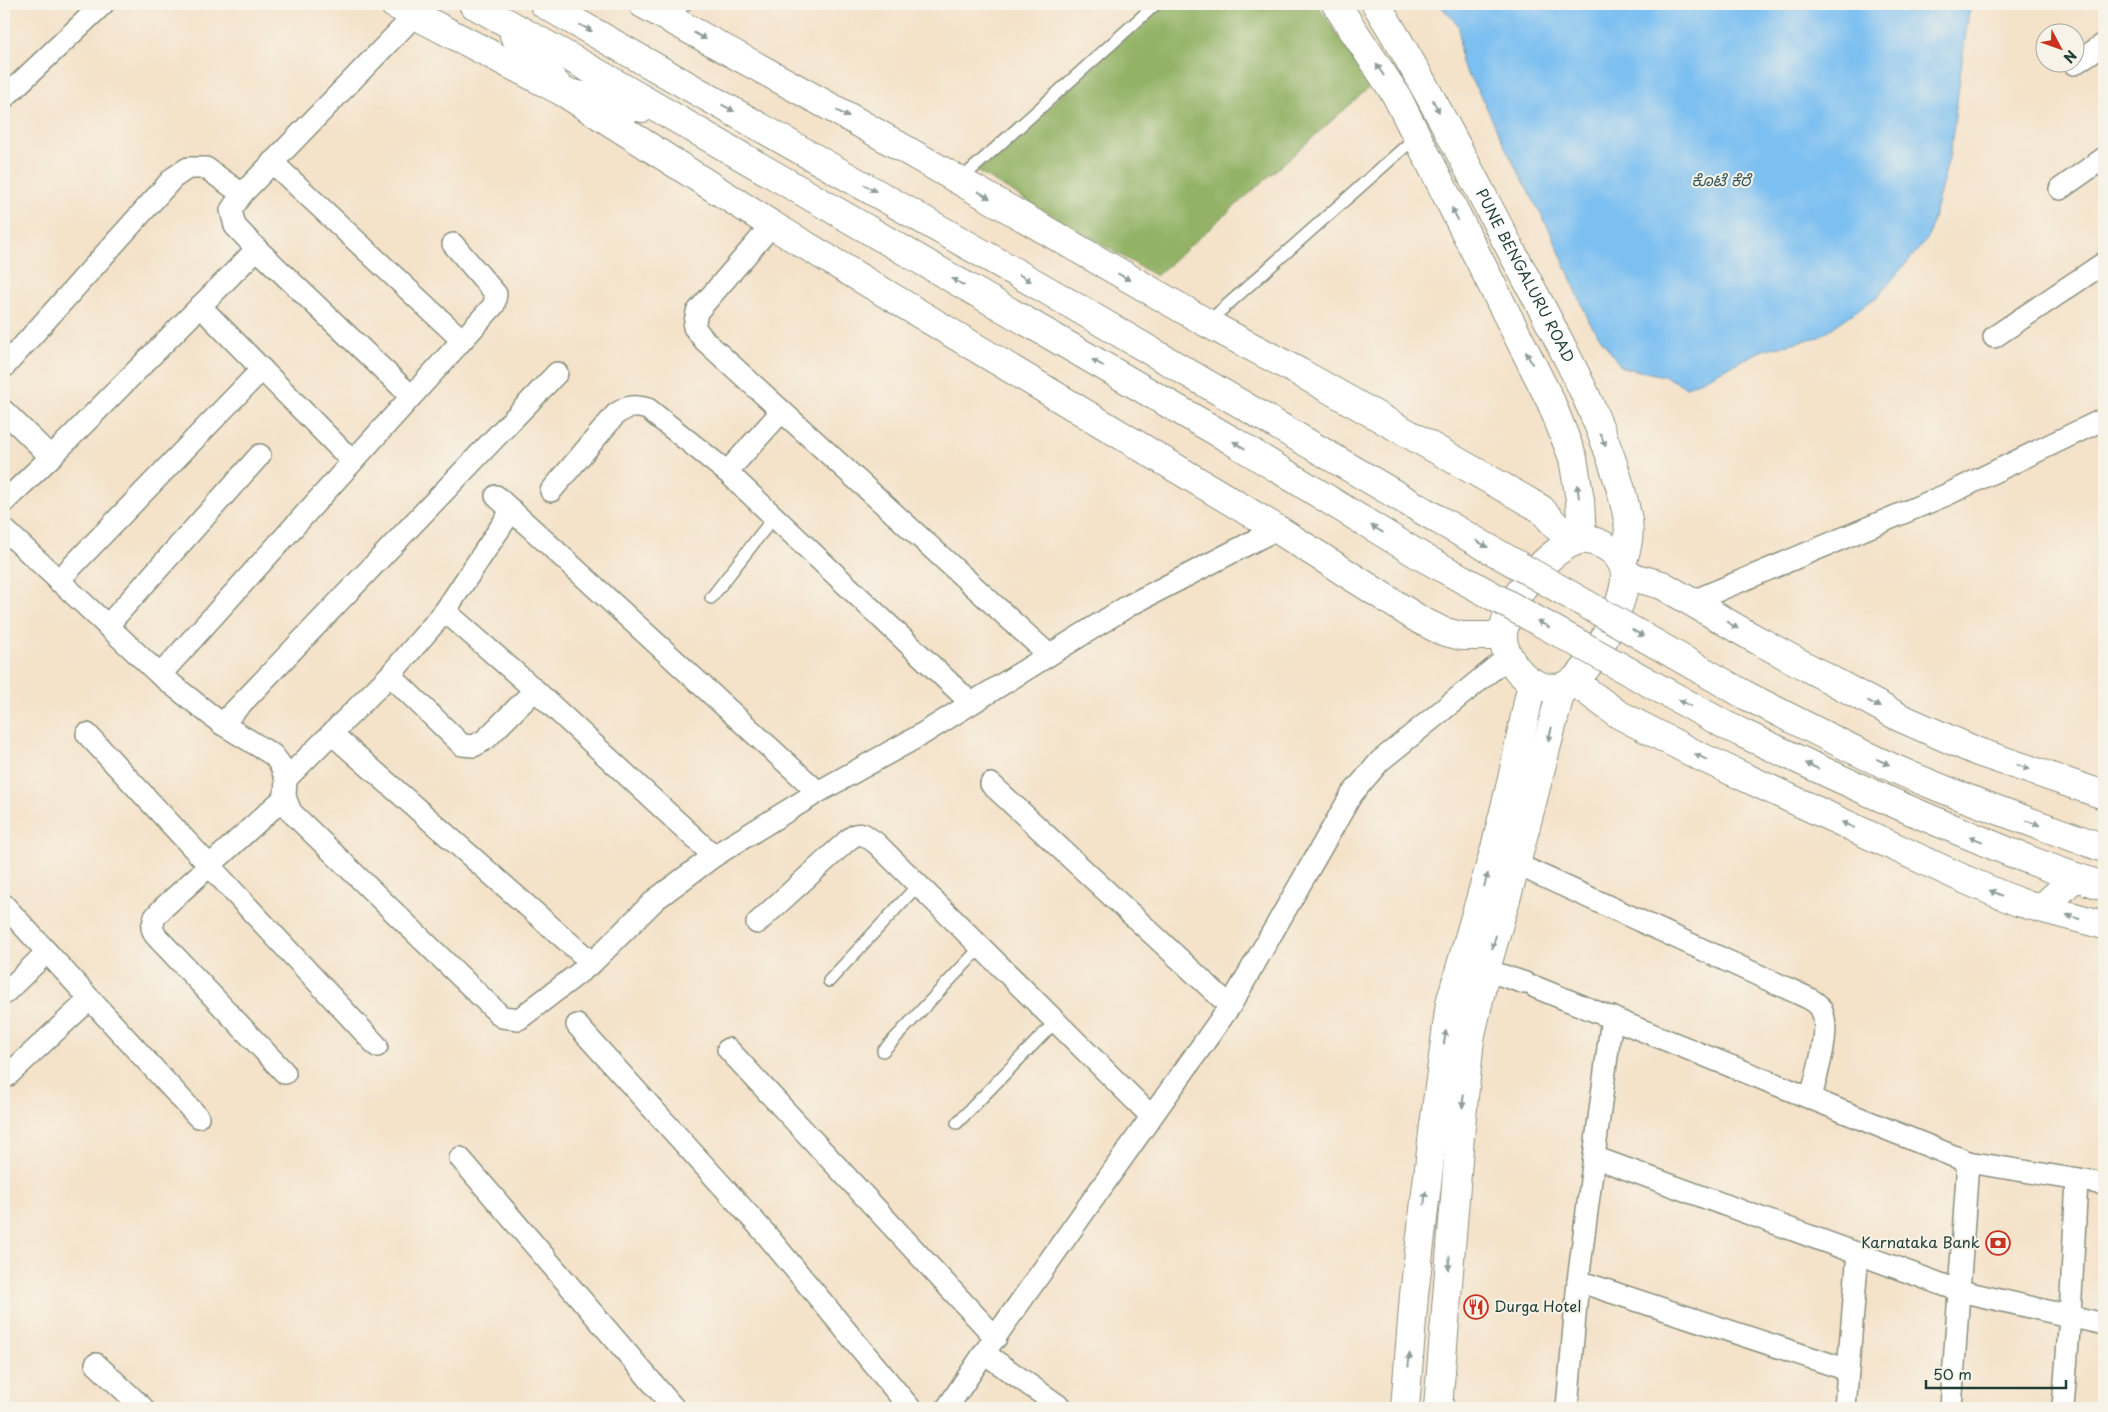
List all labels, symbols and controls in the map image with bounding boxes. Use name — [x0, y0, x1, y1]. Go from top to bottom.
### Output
north arrow — [2036, 22, 2086, 72]
one-way arrow — [579, 24, 594, 32]
one-way arrow — [693, 32, 708, 40]
text: N — [2059, 46, 2082, 68]
one-way arrow — [1375, 63, 1384, 77]
one-way arrow — [1432, 99, 1440, 114]
one-way arrow — [722, 103, 735, 112]
one-way arrow — [836, 110, 850, 119]
water label: ಕೊಟೆ ಕೆರೆ — [1692, 167, 1753, 191]
one-way arrow — [863, 183, 876, 192]
street label: PUNE BENGALURU ROAD — [1471, 184, 1581, 366]
one-way arrow — [977, 190, 991, 199]
one-way arrow — [1451, 206, 1459, 221]
one-way arrow — [1019, 273, 1032, 282]
one-way arrow — [1117, 273, 1132, 281]
one-way arrow — [951, 277, 964, 286]
one-way arrow — [1525, 351, 1533, 366]
one-way arrow — [1092, 358, 1105, 367]
one-way arrow — [1600, 433, 1608, 448]
one-way arrow — [1232, 440, 1245, 449]
one-way arrow — [1574, 483, 1582, 499]
one-way arrow — [1371, 525, 1384, 534]
one-way arrow — [1474, 540, 1489, 548]
one-way arrow — [1536, 619, 1549, 628]
one-way arrow — [1725, 621, 1738, 630]
one-way arrow — [1631, 629, 1644, 638]
one-way arrow — [1678, 698, 1691, 707]
one-way arrow — [1867, 700, 1881, 708]
one-way arrow — [1546, 727, 1554, 742]
one-way arrow — [1694, 752, 1708, 760]
one-way arrow — [1876, 759, 1890, 767]
one-way arrow — [1805, 762, 1819, 770]
one-way arrow — [2016, 764, 2031, 771]
one-way arrow — [2026, 820, 2041, 827]
one-way arrow — [1841, 821, 1855, 829]
one-way arrow — [1969, 834, 1984, 842]
one-way arrow — [1482, 872, 1490, 887]
one-way arrow — [1989, 889, 2003, 897]
one-way arrow — [2066, 913, 2081, 920]
one-way arrow — [1489, 934, 1497, 949]
one-way arrow — [1442, 1028, 1450, 1044]
one-way arrow — [1459, 1093, 1467, 1109]
one-way arrow — [1421, 1190, 1429, 1206]
place label: Karnataka Bank — [1861, 1230, 1980, 1253]
bank icon: Karnataka Bank — [1985, 1230, 2011, 1256]
one-way arrow — [1445, 1255, 1453, 1271]
restaurant icon: Durga Hotel — [1463, 1294, 1489, 1320]
place label: Durga Hotel — [1494, 1294, 1581, 1317]
one-way arrow — [1405, 1351, 1413, 1367]
scale bar — [1926, 1357, 2066, 1389]
text: 50 m — [1933, 1362, 1972, 1385]

